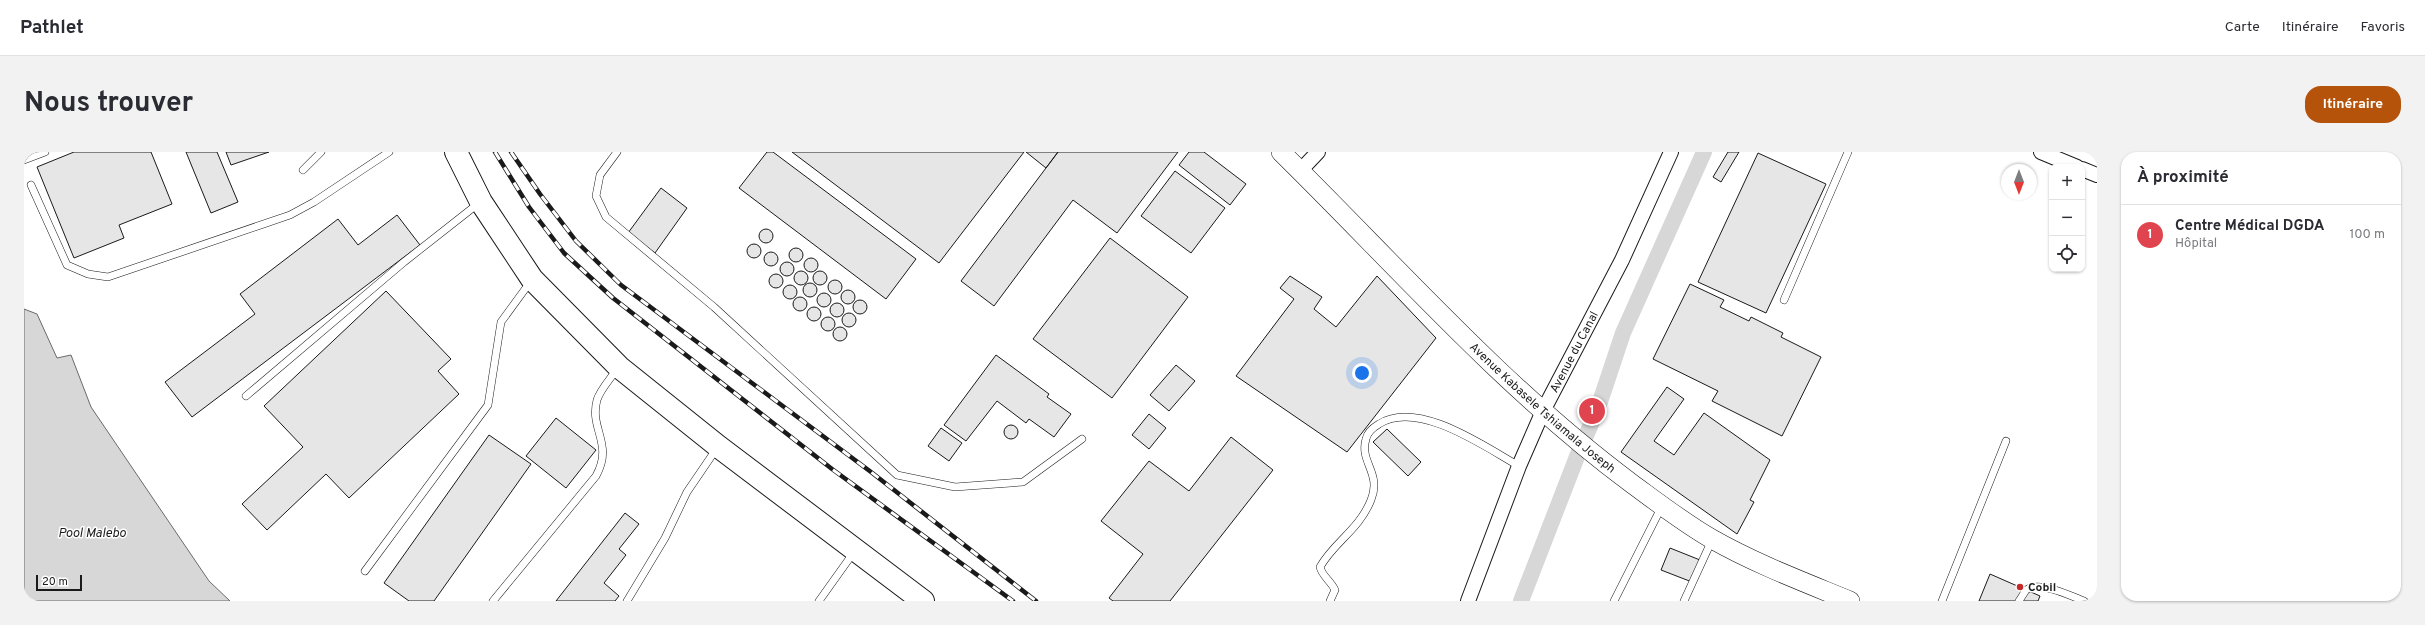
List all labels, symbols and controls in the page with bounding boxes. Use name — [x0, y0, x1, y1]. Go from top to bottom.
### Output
text: Pathlet — [20, 16, 84, 40]
text: Carte — [2225, 19, 2260, 36]
text: Itinéraire — [2282, 19, 2339, 36]
text: Favoris — [2361, 19, 2405, 36]
text: Nous trouver — [24, 86, 193, 122]
button: Itinéraire — [2305, 86, 2401, 123]
north arrow — [2001, 164, 2037, 200]
map controls — [2049, 164, 2085, 272]
button: + — [2049, 164, 2085, 200]
text: À proximité — [2137, 167, 2229, 189]
button: − — [2049, 200, 2085, 236]
text: Centre Médical DGDA — [2175, 217, 2324, 236]
text: 1 — [2147, 227, 2153, 243]
text: 100 m — [2349, 227, 2385, 243]
button: locate — [2049, 236, 2085, 272]
text: Hôpital — [2175, 236, 2217, 252]
street label: Avenue du Canal — [1547, 309, 1603, 396]
street label: Avenue Kabasele Tshiamala Joseph — [1465, 340, 1618, 477]
your location — [1352, 363, 1372, 383]
pin: 1 — [1579, 396, 1605, 426]
water label: Pool Malebo — [58, 526, 126, 542]
scale bar — [36, 573, 82, 592]
text: 20 m — [42, 575, 68, 589]
place label: Cobil — [2028, 580, 2056, 596]
marker: Cobil — [2015, 582, 2025, 592]

